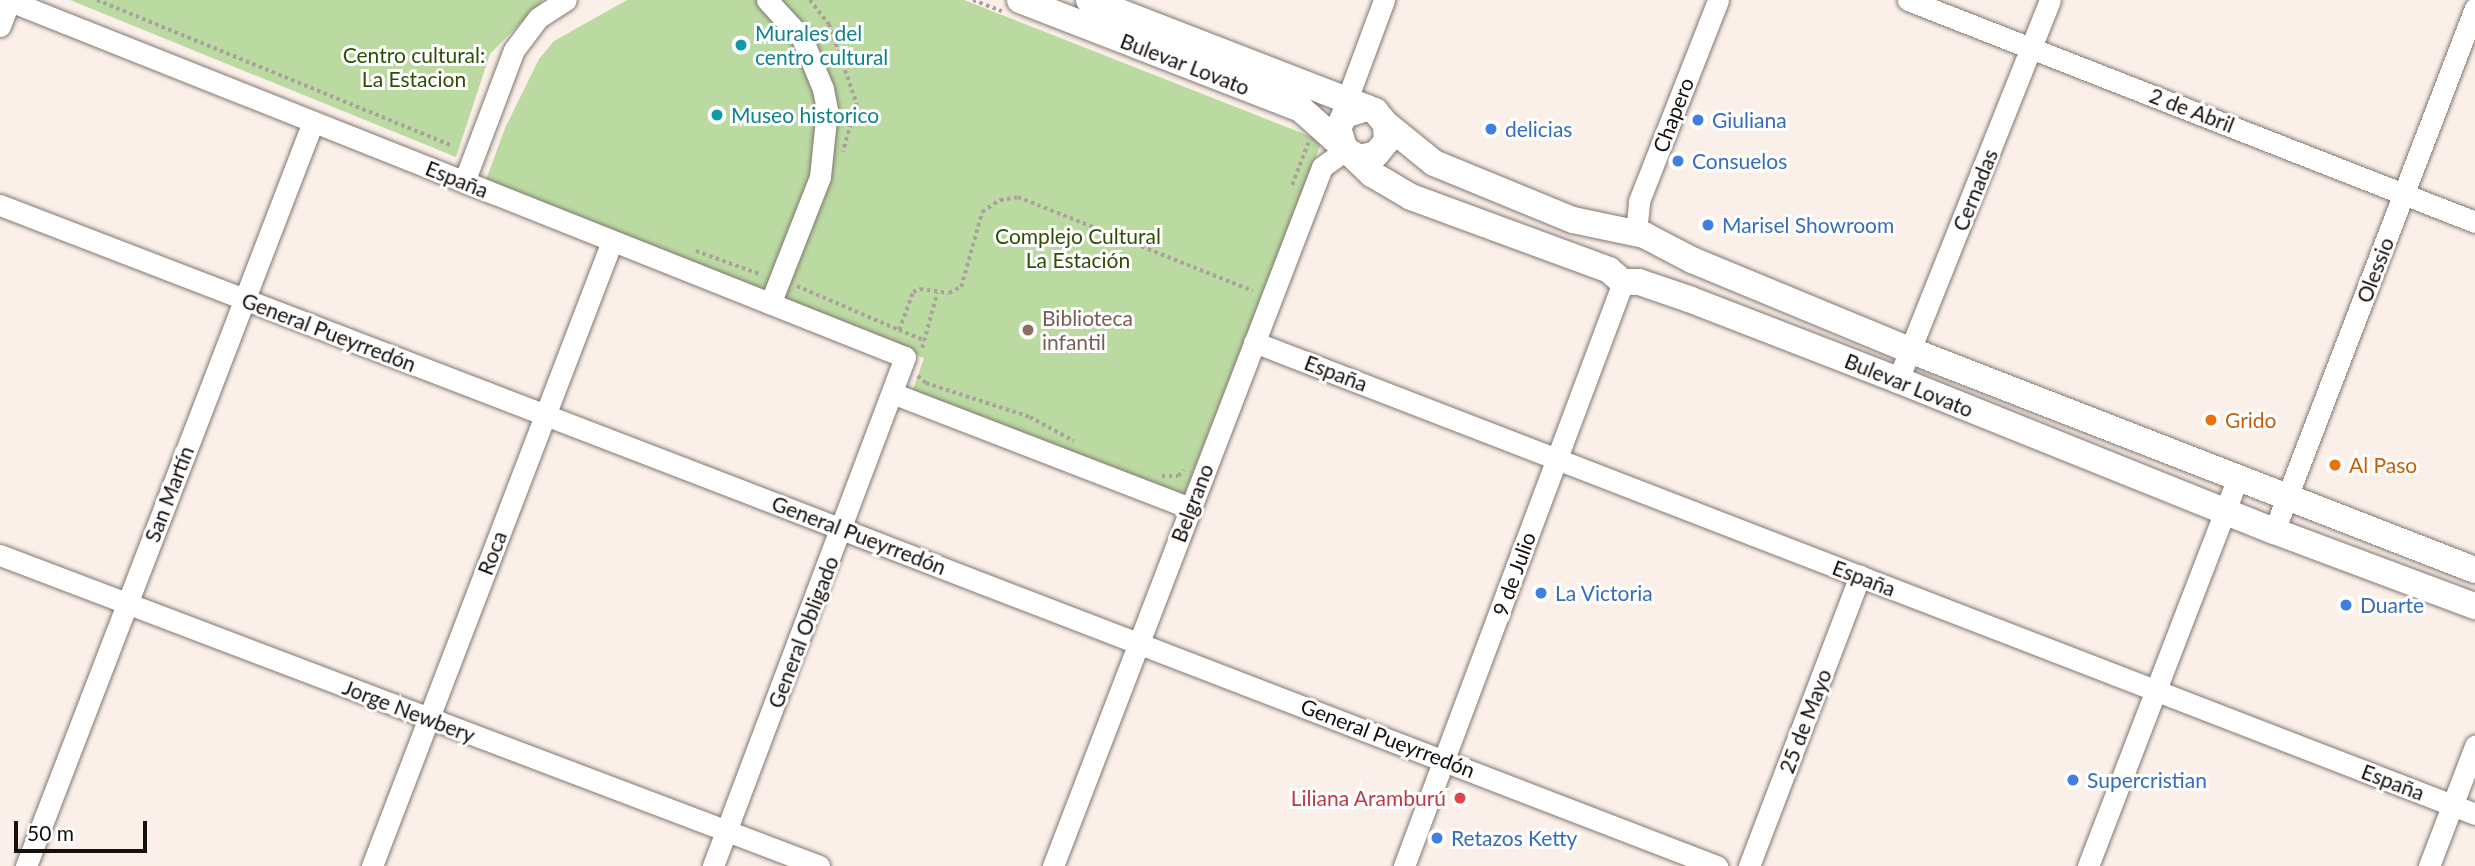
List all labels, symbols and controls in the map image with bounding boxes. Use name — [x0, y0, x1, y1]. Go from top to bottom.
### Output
place label: Murales del centro cultural — [755, 20, 888, 70]
street label: Bulevar Lovato — [1117, 28, 1253, 100]
marker: Murales del centro cultural — [733, 37, 749, 53]
park label: Centro cultural: La Estacion — [343, 42, 485, 92]
street label: Chapero — [1647, 74, 1699, 156]
street label: 2 de Abril — [2146, 82, 2238, 138]
place label: Museo historico — [731, 102, 879, 128]
marker: Museo historico — [709, 107, 725, 123]
place label: Giuliana — [1712, 107, 1787, 133]
marker: Giuliana — [1690, 112, 1706, 128]
place label: delicias — [1505, 116, 1572, 142]
marker: delicias — [1483, 121, 1499, 137]
street label: Cernadas — [1947, 145, 2003, 235]
place label: Consuelos — [1692, 148, 1787, 174]
marker: Consuelos — [1670, 153, 1686, 169]
street label: España — [422, 155, 492, 203]
place label: Marisel Showroom — [1722, 212, 1894, 238]
marker: Marisel Showroom — [1700, 217, 1716, 233]
park label: Complejo Cultural La Estación — [995, 223, 1161, 273]
street label: Olessio — [2351, 234, 2399, 306]
street label: General Pueyrredón — [238, 287, 420, 377]
place label: Biblioteca infantil — [1042, 305, 1133, 355]
marker: Biblioteca infantil — [1020, 322, 1036, 338]
street label: Bulevar Lovato — [1841, 348, 1977, 422]
street label: España — [1301, 350, 1371, 396]
place label: Grido — [2225, 407, 2277, 433]
marker: Grido — [2203, 412, 2219, 428]
street label: San Martín — [139, 442, 199, 546]
place label: Al Paso — [2349, 452, 2417, 478]
marker: Al Paso — [2327, 457, 2343, 473]
street label: Belgrano — [1166, 460, 1218, 546]
street label: General Pueyrredón — [768, 490, 950, 580]
street label: Roca — [472, 528, 512, 578]
street label: 9 de Julio — [1487, 528, 1541, 620]
street label: General Obligado — [762, 552, 844, 712]
street label: España — [1829, 555, 1899, 601]
place label: La Victoria — [1555, 580, 1653, 606]
marker: La Victoria — [1533, 585, 1549, 601]
place label: Duarte — [2360, 592, 2424, 618]
marker: Duarte — [2338, 597, 2354, 613]
street label: 25 de Mayo — [1774, 665, 1836, 777]
street label: Jorge Newbery — [339, 674, 479, 748]
street label: General Pueyrredón — [1297, 693, 1479, 783]
street label: España — [2358, 759, 2428, 805]
place label: Supercristian — [2087, 767, 2207, 793]
marker: Supercristian — [2065, 772, 2081, 788]
place label: Liliana Aramburú — [1290, 785, 1446, 811]
marker: Liliana Aramburú — [1452, 790, 1468, 806]
scale bar — [18, 806, 150, 850]
text: 50 m — [27, 820, 74, 845]
place label: Retazos Ketty — [1451, 825, 1577, 851]
marker: Retazos Ketty — [1429, 830, 1445, 846]

